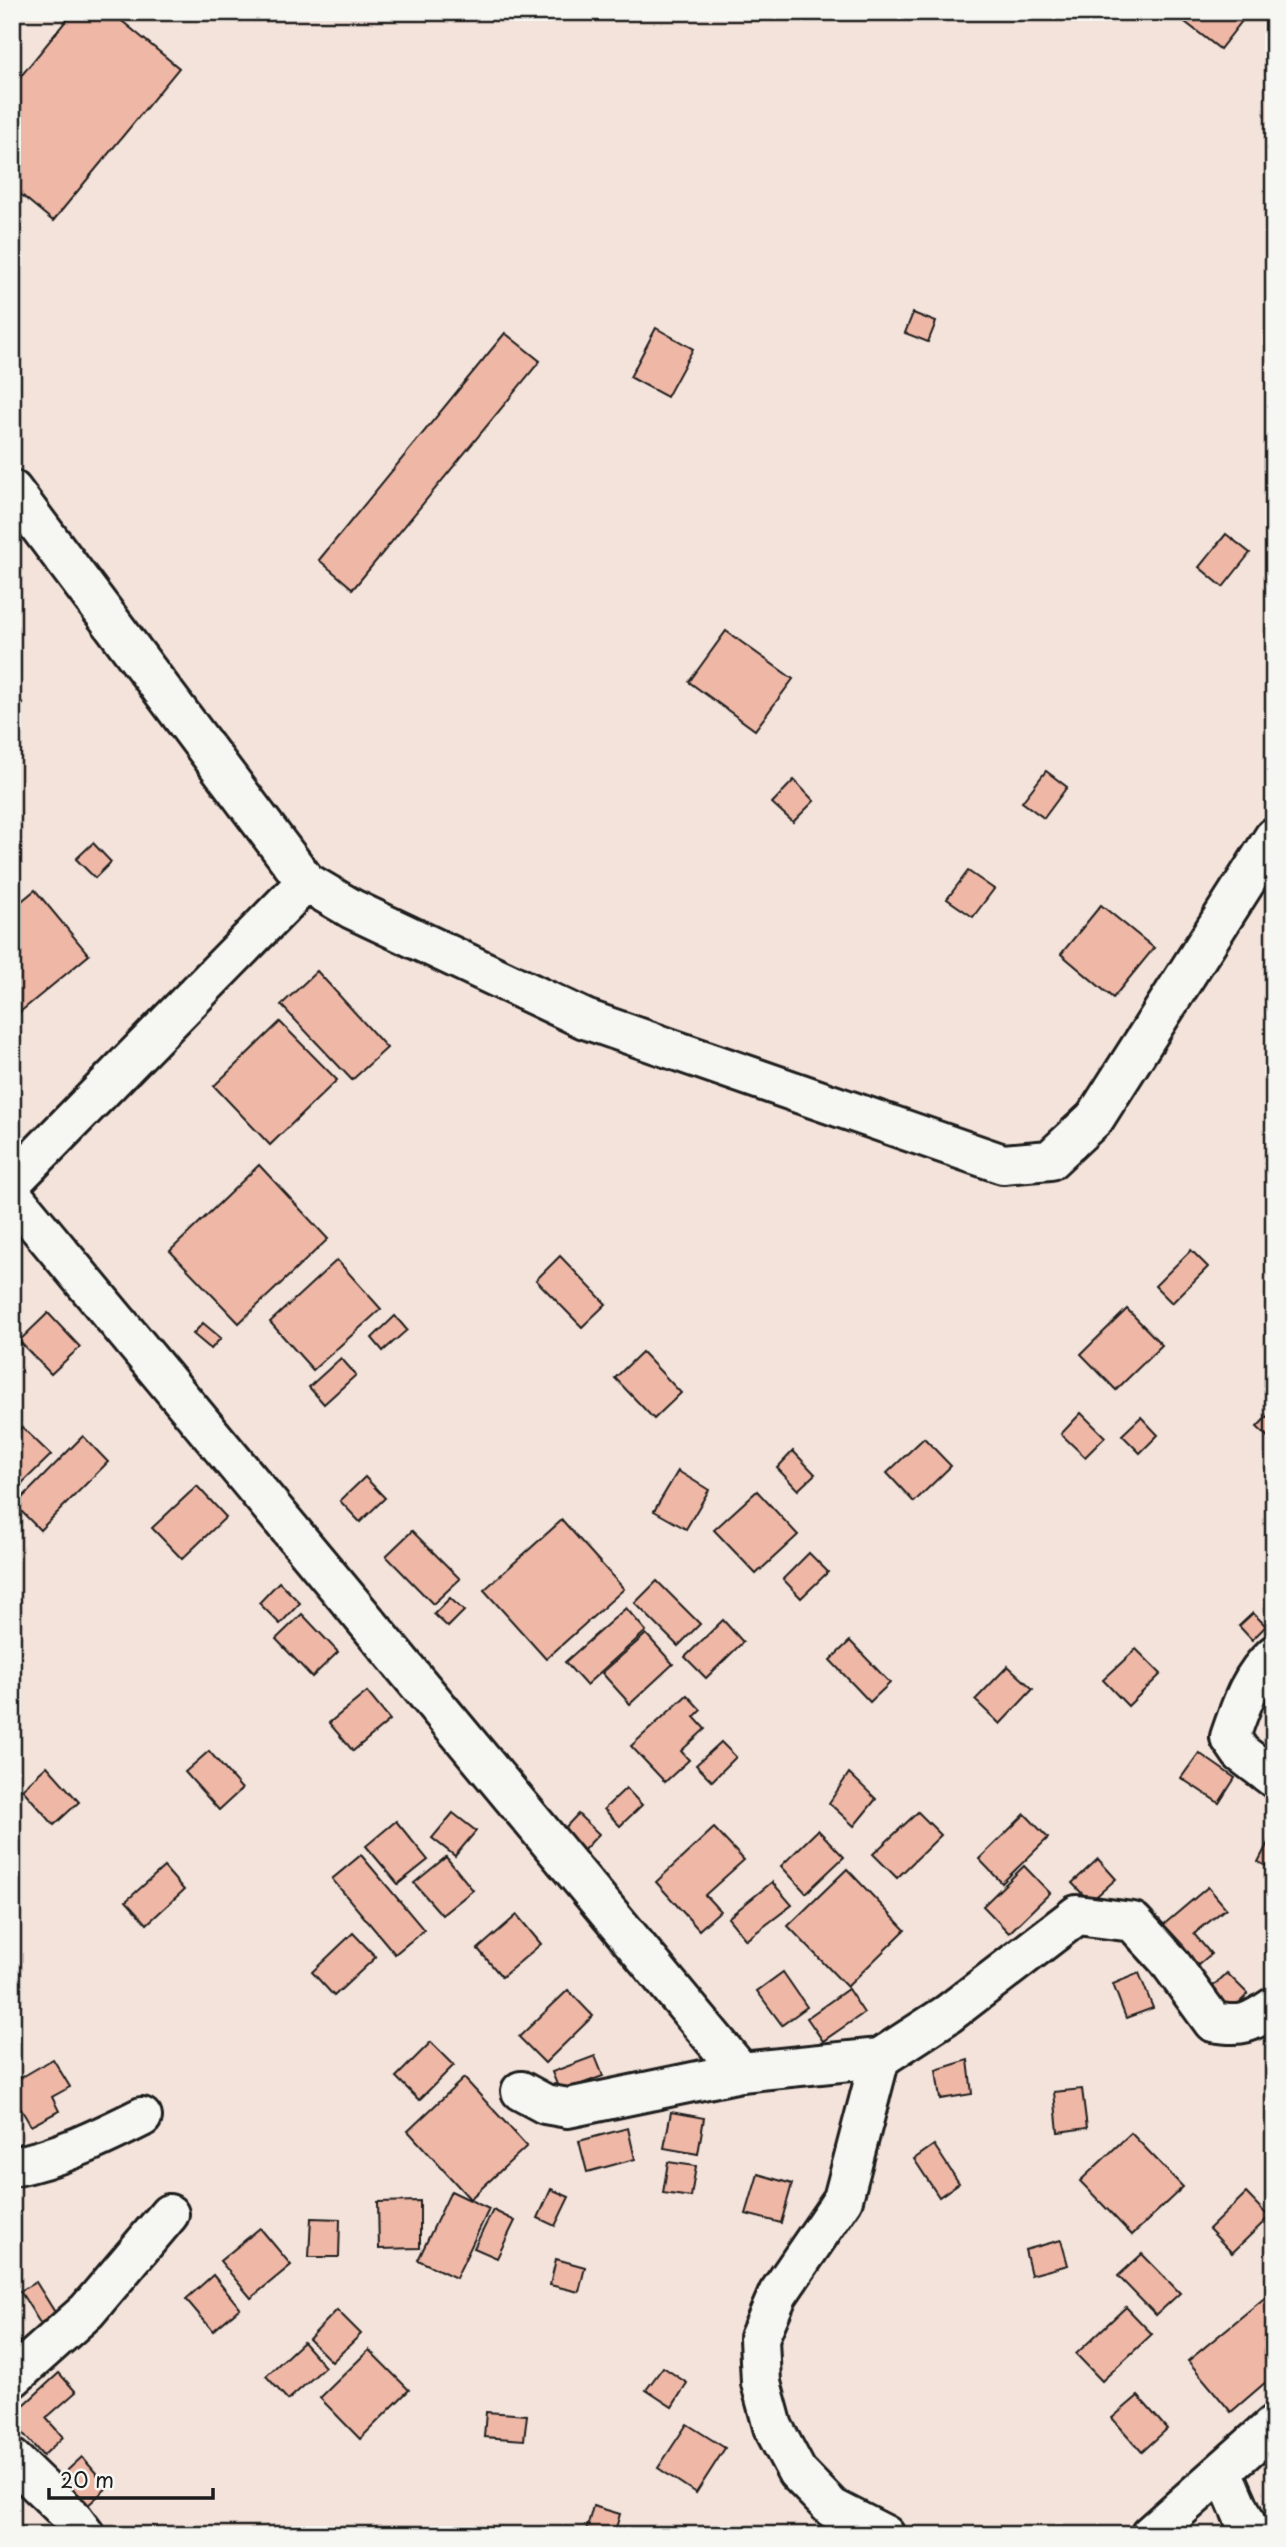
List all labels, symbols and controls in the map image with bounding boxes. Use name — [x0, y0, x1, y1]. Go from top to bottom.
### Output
scale bar — [49, 2456, 214, 2500]
text: 20 m — [60, 2463, 114, 2495]

